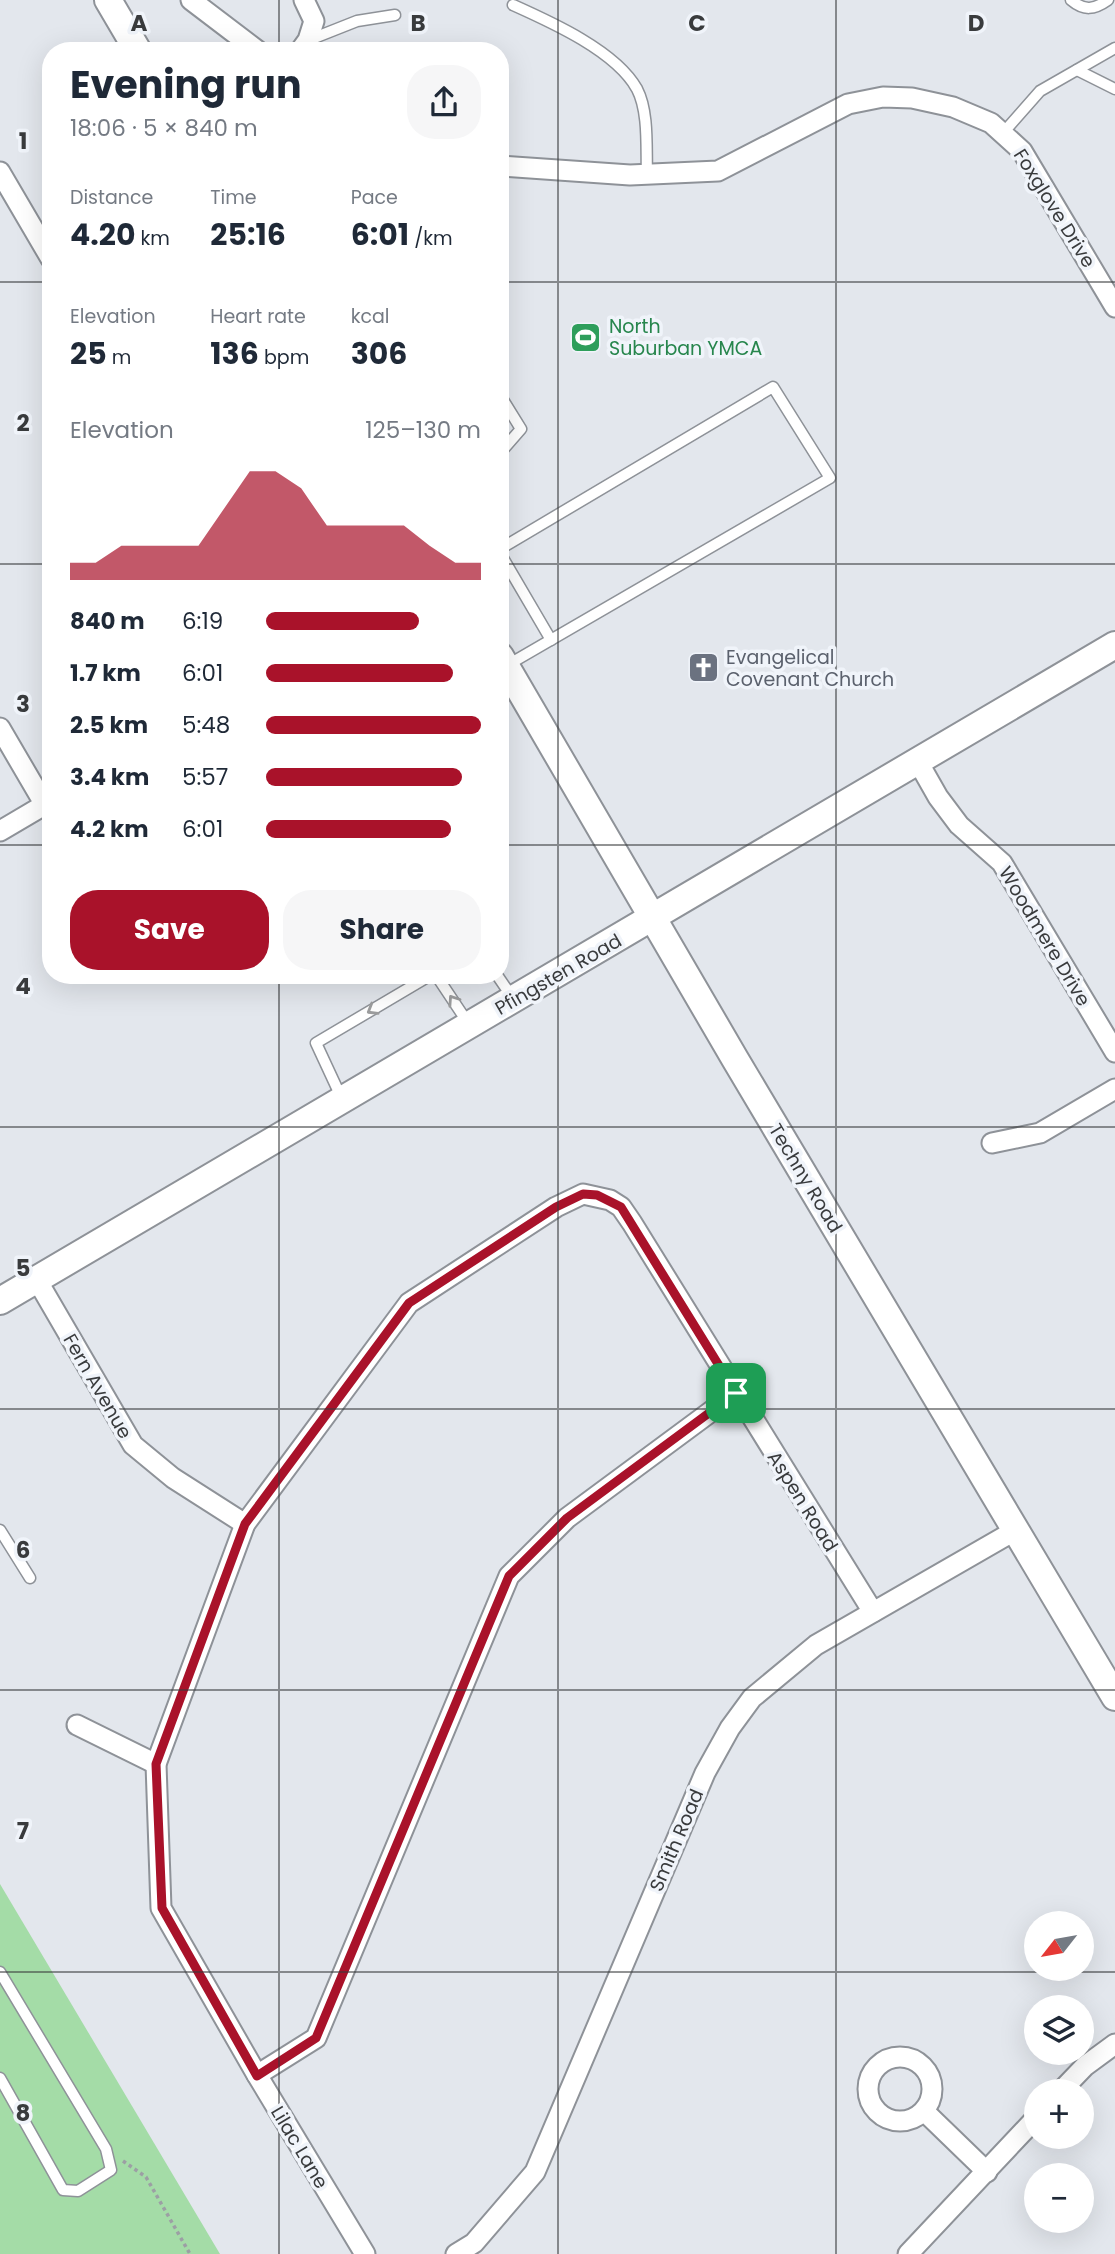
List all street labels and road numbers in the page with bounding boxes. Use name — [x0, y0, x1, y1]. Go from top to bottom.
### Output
street label: Foxglove Drive — [1007, 144, 1102, 273]
street label: Woodmere Drive — [992, 861, 1097, 1011]
street label: Pfingsten Road — [490, 927, 627, 1022]
street label: Techny Road — [762, 1119, 849, 1238]
street label: Fern Avenue — [57, 1329, 139, 1444]
street label: Aspen Road — [761, 1446, 844, 1557]
street label: Smith Road — [643, 1785, 710, 1896]
street label: Lilac Lane — [264, 2101, 335, 2194]

